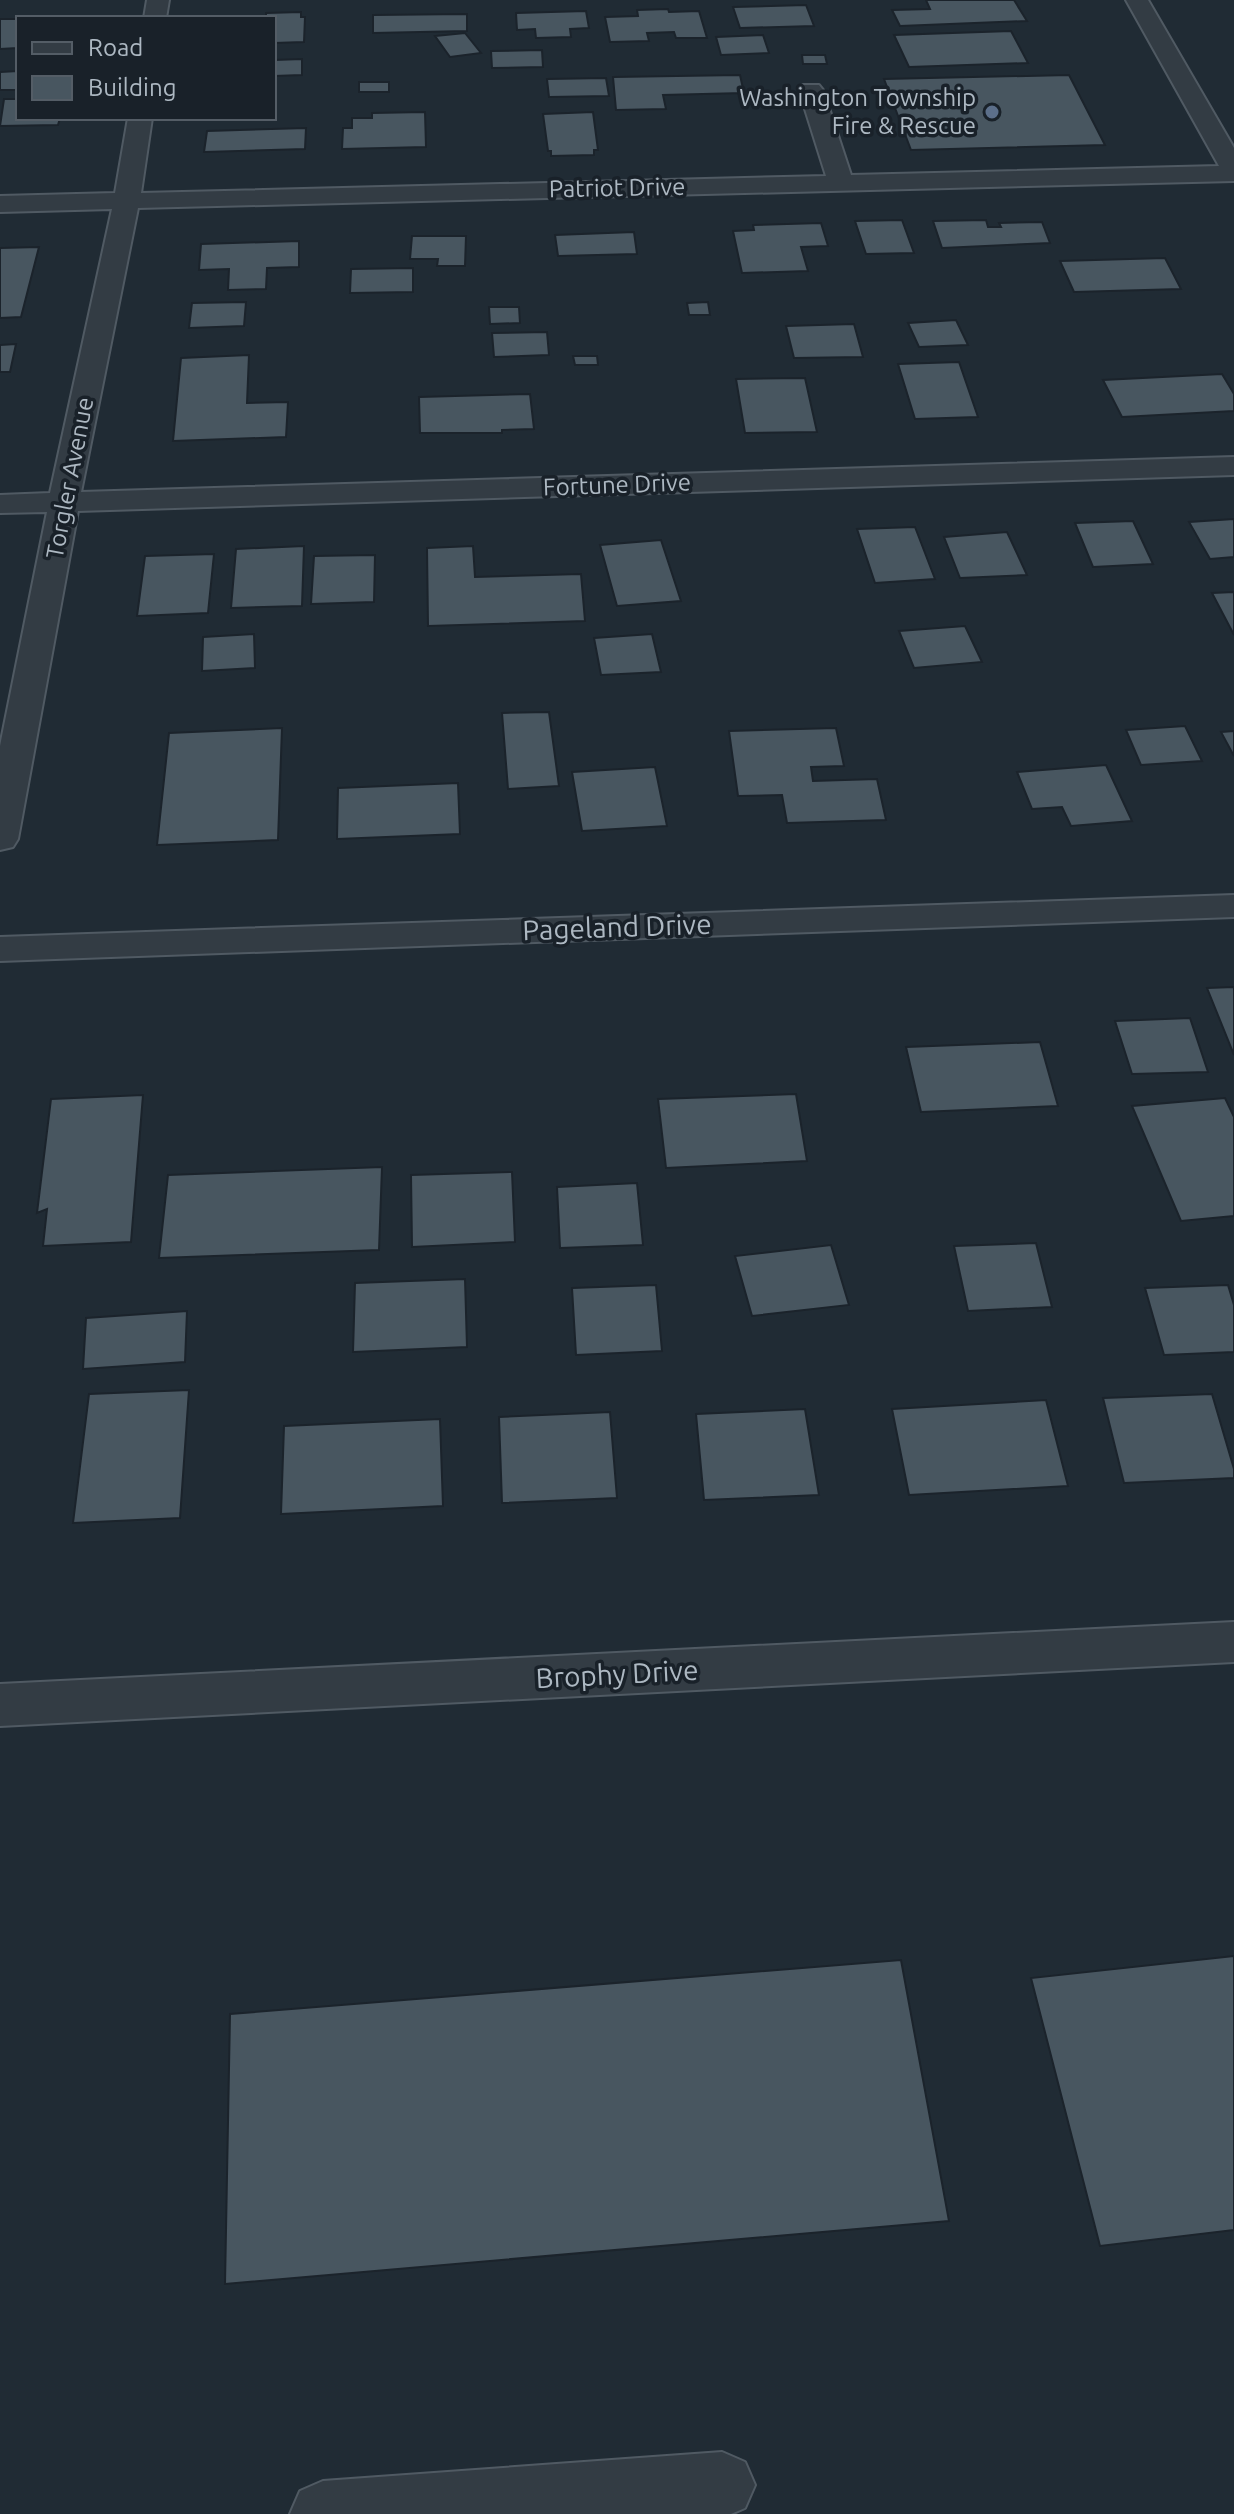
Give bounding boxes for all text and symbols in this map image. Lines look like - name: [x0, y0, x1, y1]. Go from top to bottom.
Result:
- legend: [16, 16, 276, 120]
- text: Road: [88, 34, 143, 61]
- text: Building: [88, 74, 176, 101]
- place label: Washington Township Fire & Rescue: [739, 84, 976, 139]
- marker: Washington Township Fire & Rescue: [983, 103, 1001, 121]
- street label: Patriot Drive: [548, 173, 685, 202]
- street label: Torgler Avenue: [41, 395, 98, 561]
- street label: Fortune Drive: [543, 468, 691, 501]
- street label: Pageland Drive: [522, 908, 712, 945]
- street label: Brophy Drive: [535, 1654, 699, 1693]

